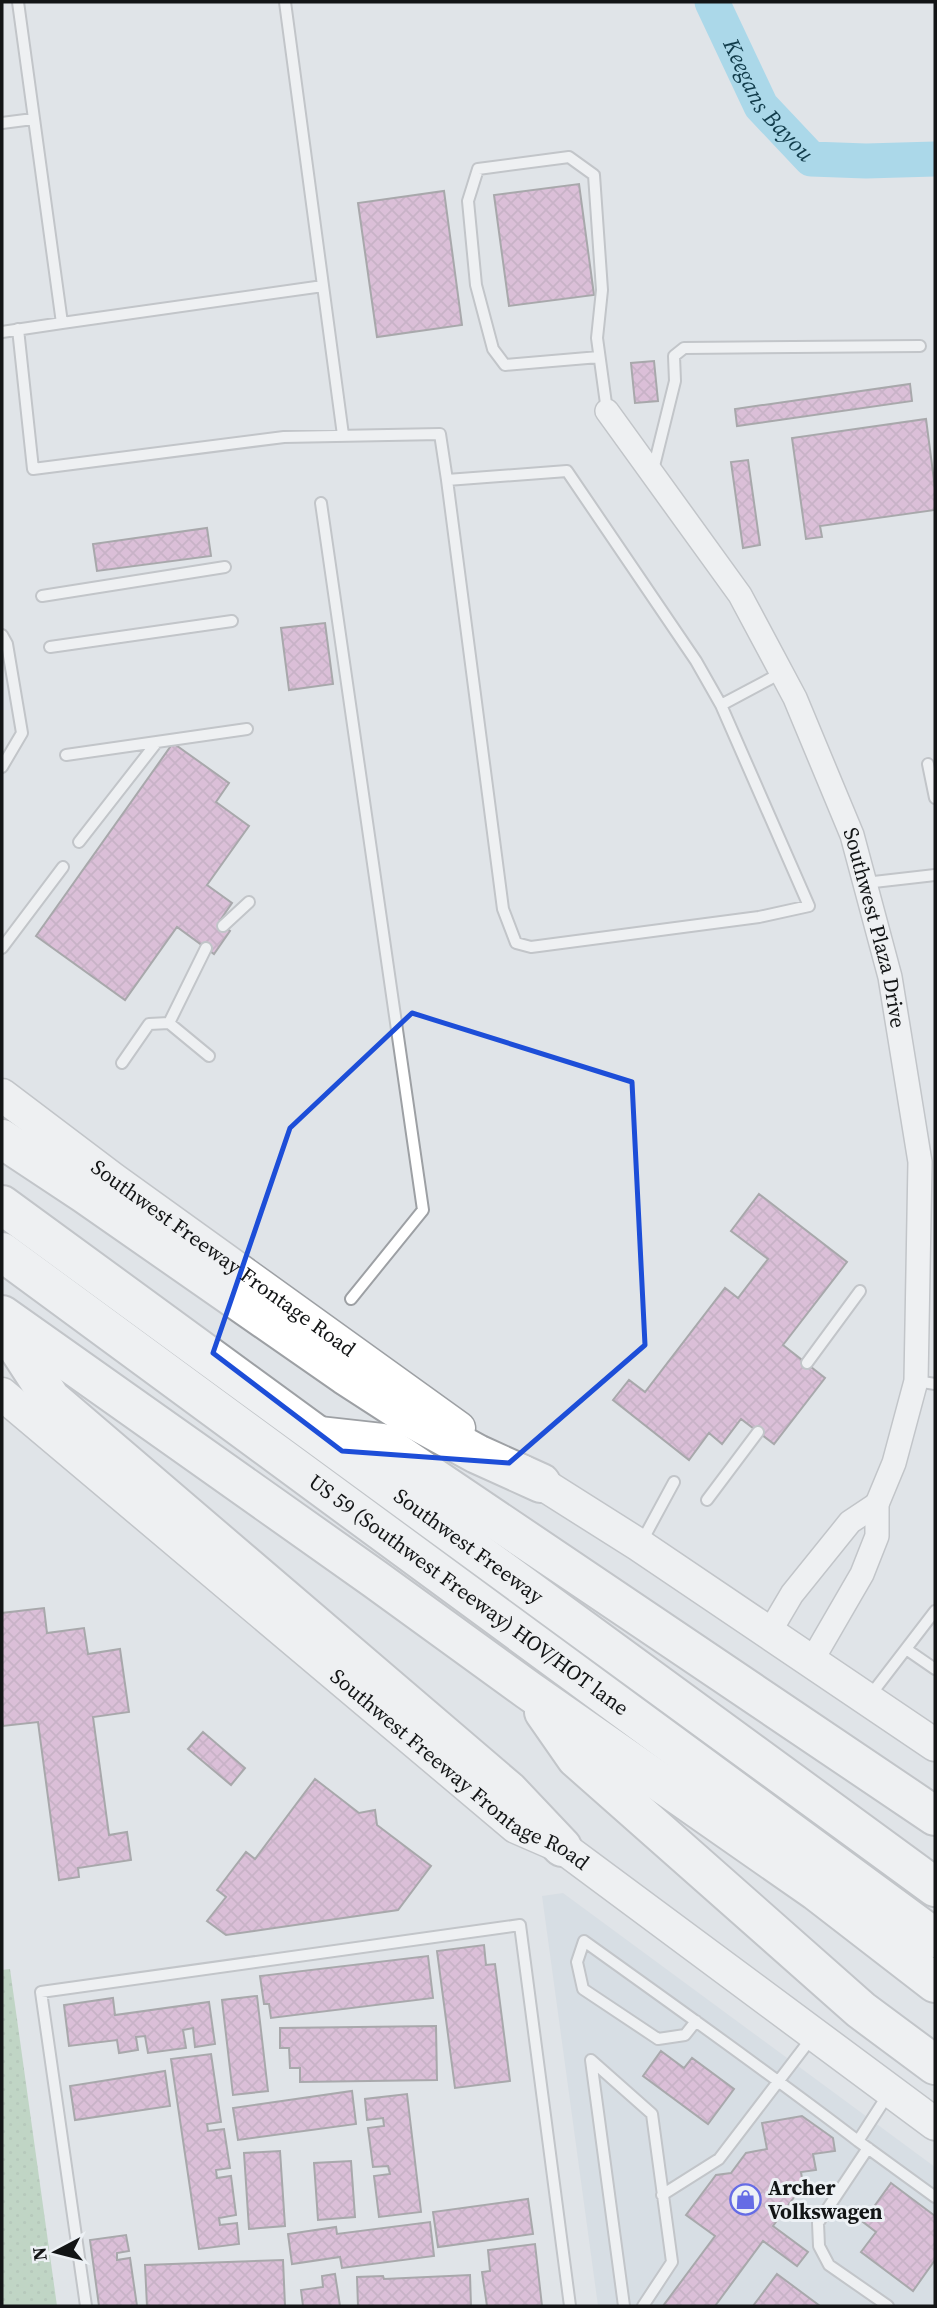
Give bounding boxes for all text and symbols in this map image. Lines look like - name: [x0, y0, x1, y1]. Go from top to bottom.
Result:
- water label: Keegans Bayou: [715, 32, 821, 169]
- street label: Southwest Plaza Drive: [836, 823, 913, 1030]
- street label: Southwest Freeway Frontage Road: [85, 1153, 362, 1363]
- street label: US 59 (Southwest Freeway) HOV/HOT lane: [303, 1467, 635, 1722]
- street label: Southwest Freeway: [388, 1481, 550, 1610]
- street label: Southwest Freeway Frontage Road: [324, 1662, 596, 1877]
- place label: Archer Volkswagen: [768, 2173, 883, 2226]
- shop icon: Archer Volkswagen: [728, 2183, 762, 2217]
- north arrow: [21, 2217, 91, 2287]
- text: N: [25, 2245, 53, 2263]

